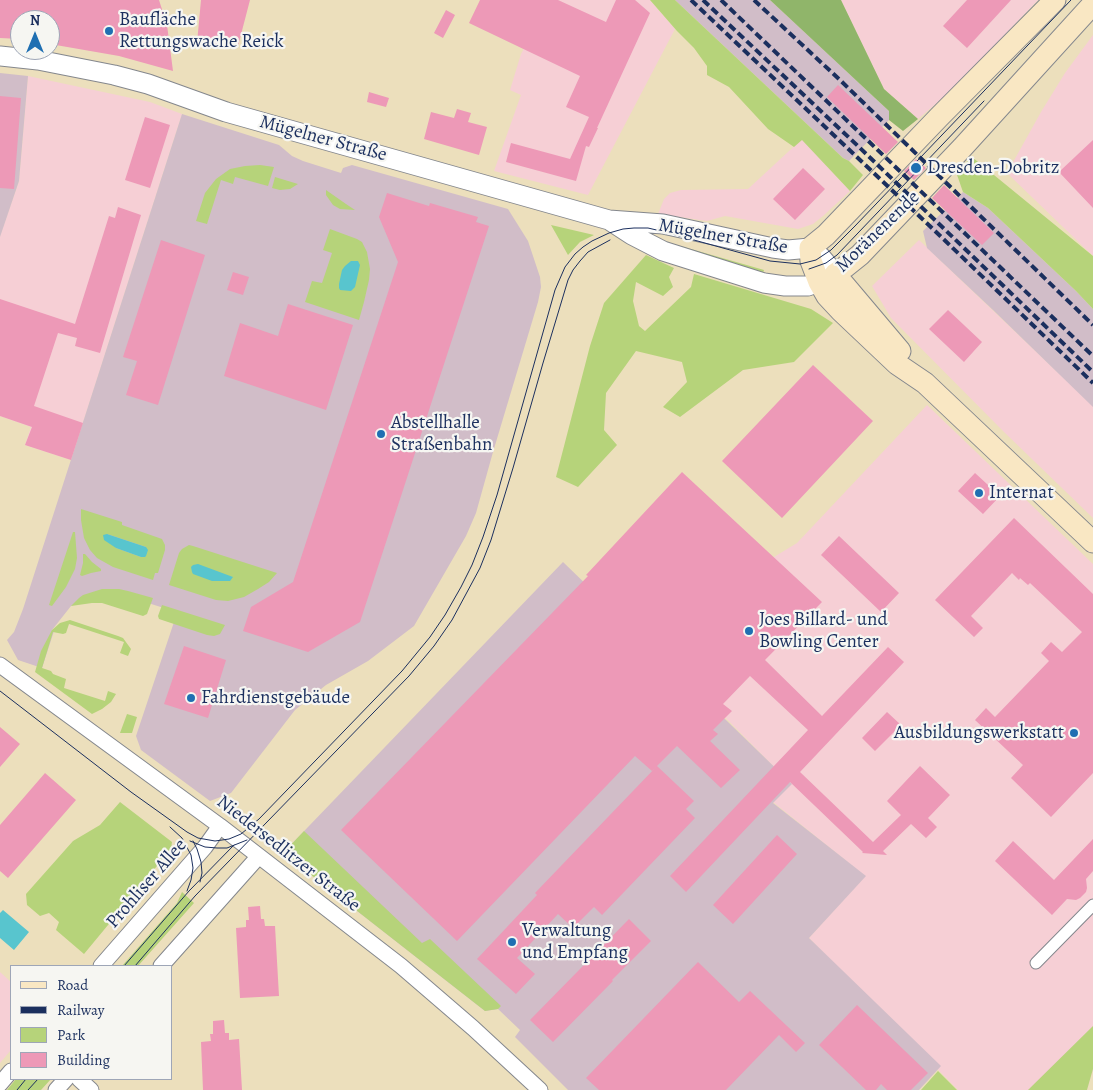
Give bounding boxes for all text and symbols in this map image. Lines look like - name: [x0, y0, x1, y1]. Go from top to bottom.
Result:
- place label: Baufläche Rettungswache Reick: [119, 9, 284, 53]
- north arrow: [10, 10, 60, 60]
- text: N: [30, 11, 40, 30]
- marker: Baufläche Rettungswache Reick: [103, 25, 115, 37]
- street label: Mügelner Straße: [257, 111, 389, 167]
- place label: Dresden-Dobritz: [927, 157, 1059, 179]
- marker: Dresden-Dobritz: [909, 161, 923, 175]
- street label: Moränenende: [831, 186, 925, 278]
- street label: Mügelner Straße: [657, 214, 789, 260]
- place label: Abstellhalle Straßenbahn: [391, 412, 492, 456]
- marker: Abstellhalle Straßenbahn: [375, 428, 387, 440]
- place label: Internat: [989, 482, 1054, 504]
- marker: Internat: [973, 487, 985, 499]
- place label: Joes Billard- und Bowling Center: [759, 609, 888, 653]
- marker: Joes Billard- und Bowling Center: [743, 625, 755, 637]
- place label: Fahrdienstgebäude: [201, 687, 350, 709]
- marker: Fahrdienstgebäude: [185, 692, 197, 704]
- place label: Ausbildungswerkstatt: [894, 722, 1064, 744]
- marker: Ausbildungswerkstatt: [1068, 727, 1080, 739]
- street label: Niedersedlitzer Straße: [212, 791, 364, 917]
- street label: Prohliser Allee: [102, 835, 192, 933]
- place label: Verwaltung und Empfang: [522, 920, 628, 964]
- marker: Verwaltung und Empfang: [506, 936, 518, 948]
- legend: [10, 965, 172, 1080]
- text: Road: [57, 975, 88, 995]
- text: Railway: [57, 1000, 104, 1020]
- text: Park: [57, 1025, 85, 1045]
- text: Building: [57, 1050, 110, 1070]

